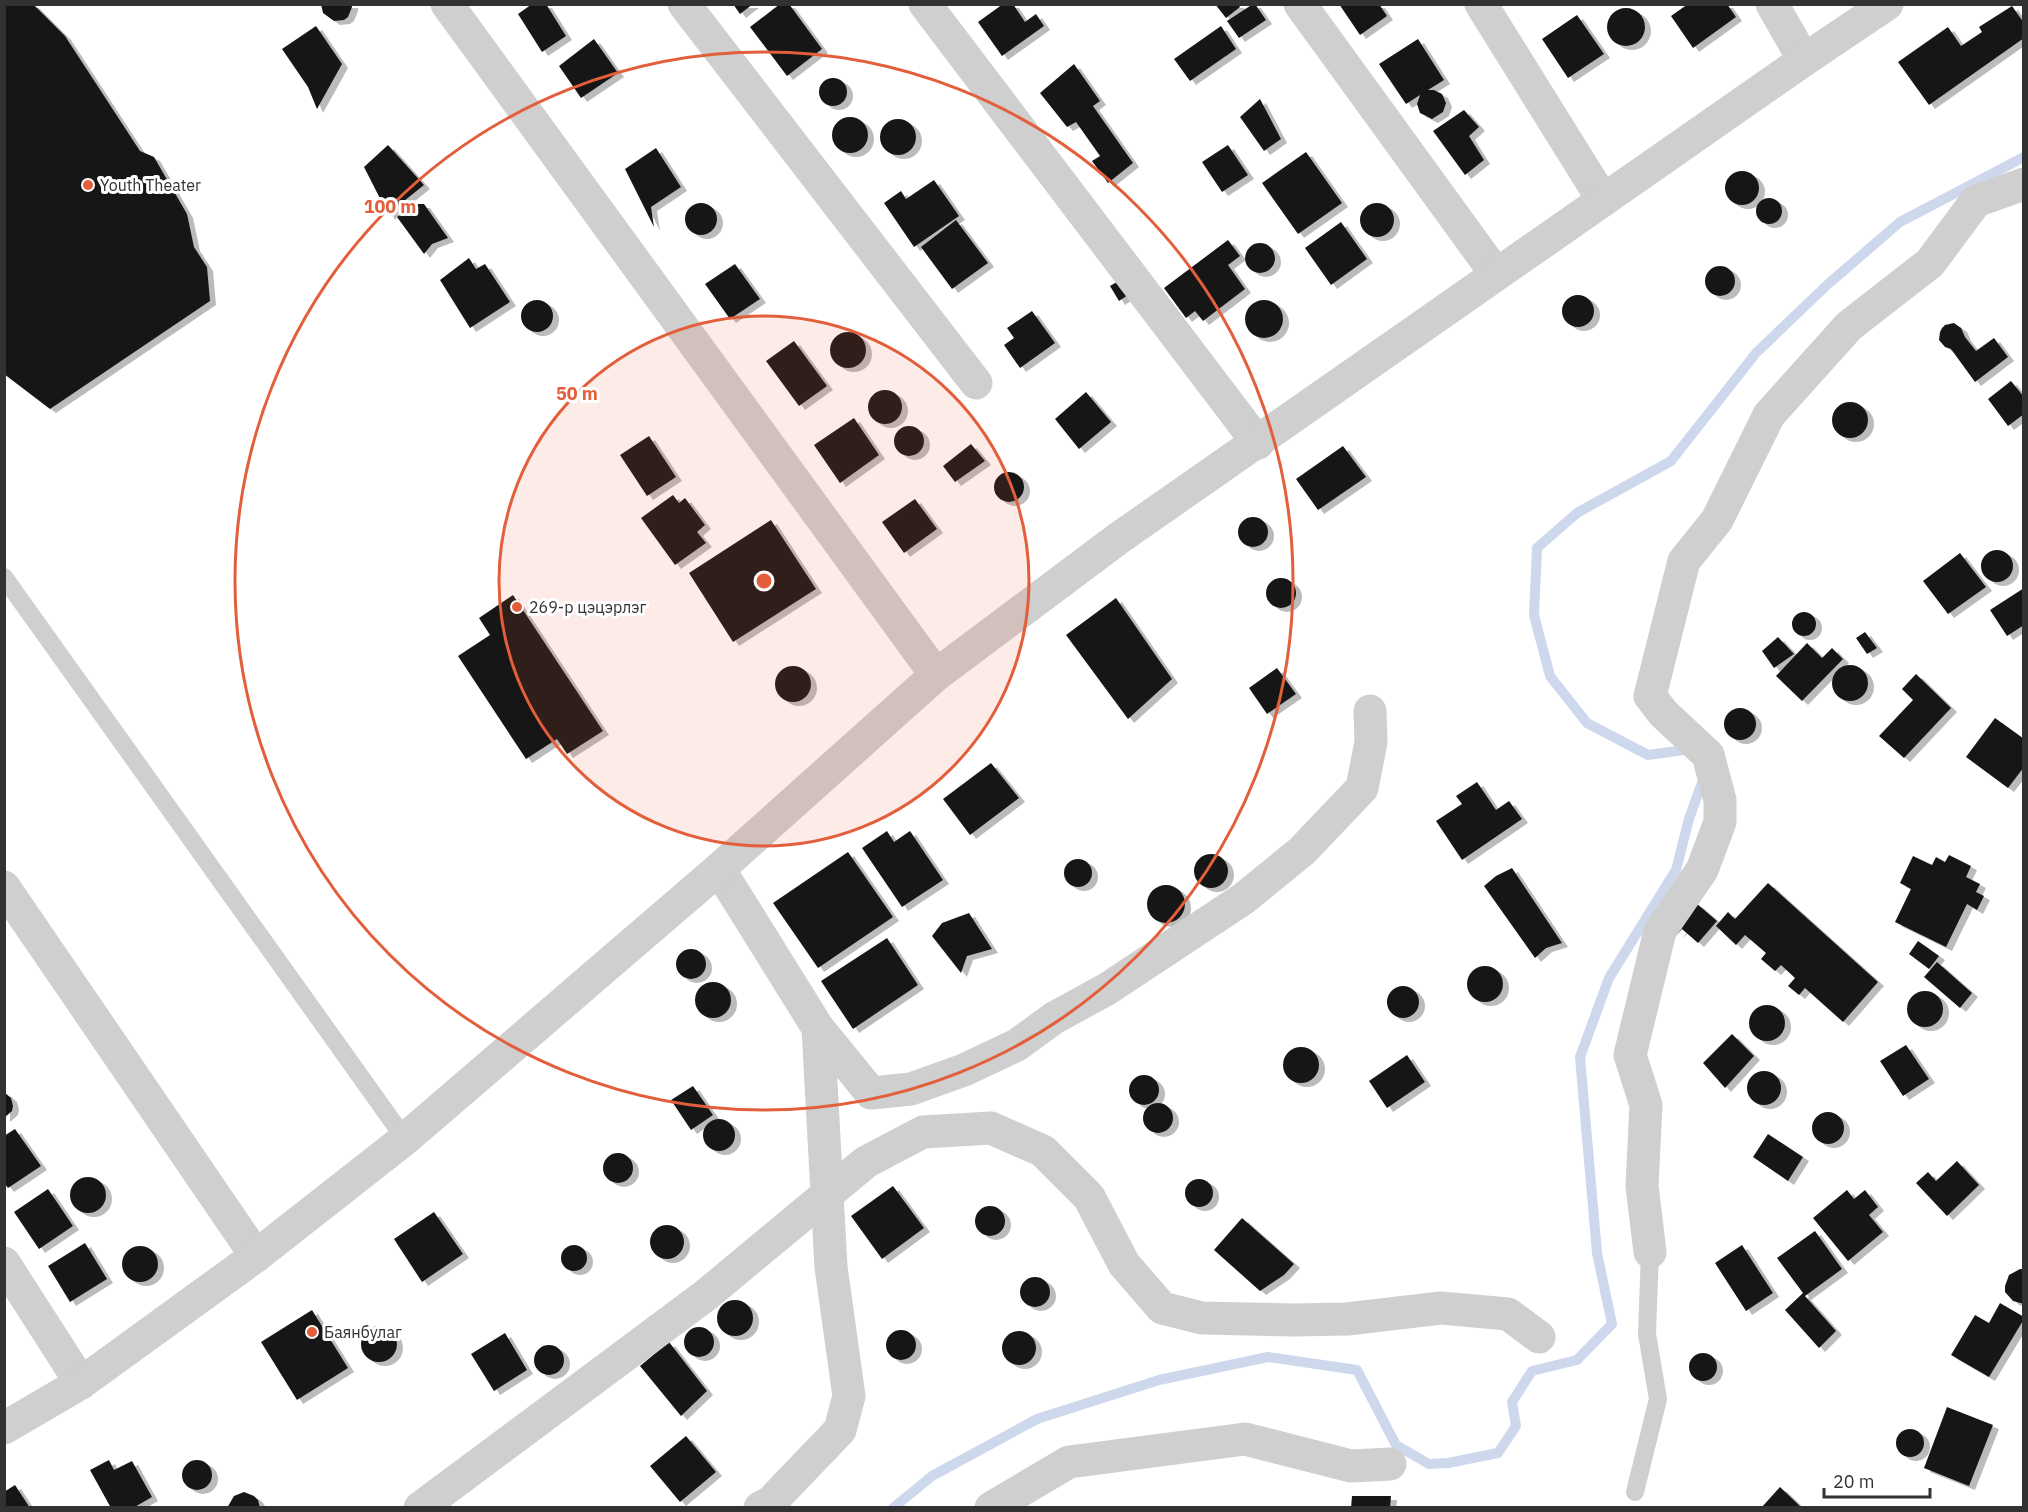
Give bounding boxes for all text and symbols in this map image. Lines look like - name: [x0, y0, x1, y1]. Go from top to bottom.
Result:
- place label: Youth Theater: [100, 175, 201, 195]
- marker: Youth Theater: [81, 178, 95, 192]
- text: 100 m: [364, 195, 416, 218]
- text: 50 m: [556, 382, 598, 405]
- centre of rings: [754, 571, 774, 591]
- place label: 269-р цэцэрлэг: [529, 597, 646, 617]
- marker: 269-р цэцэрлэг: [510, 600, 524, 614]
- place label: Баянбулаг: [324, 1322, 402, 1342]
- marker: Баянбулаг: [305, 1325, 319, 1339]
- scale bar: [1824, 1461, 1930, 1499]
- text: 20 m: [1833, 1470, 1875, 1493]

